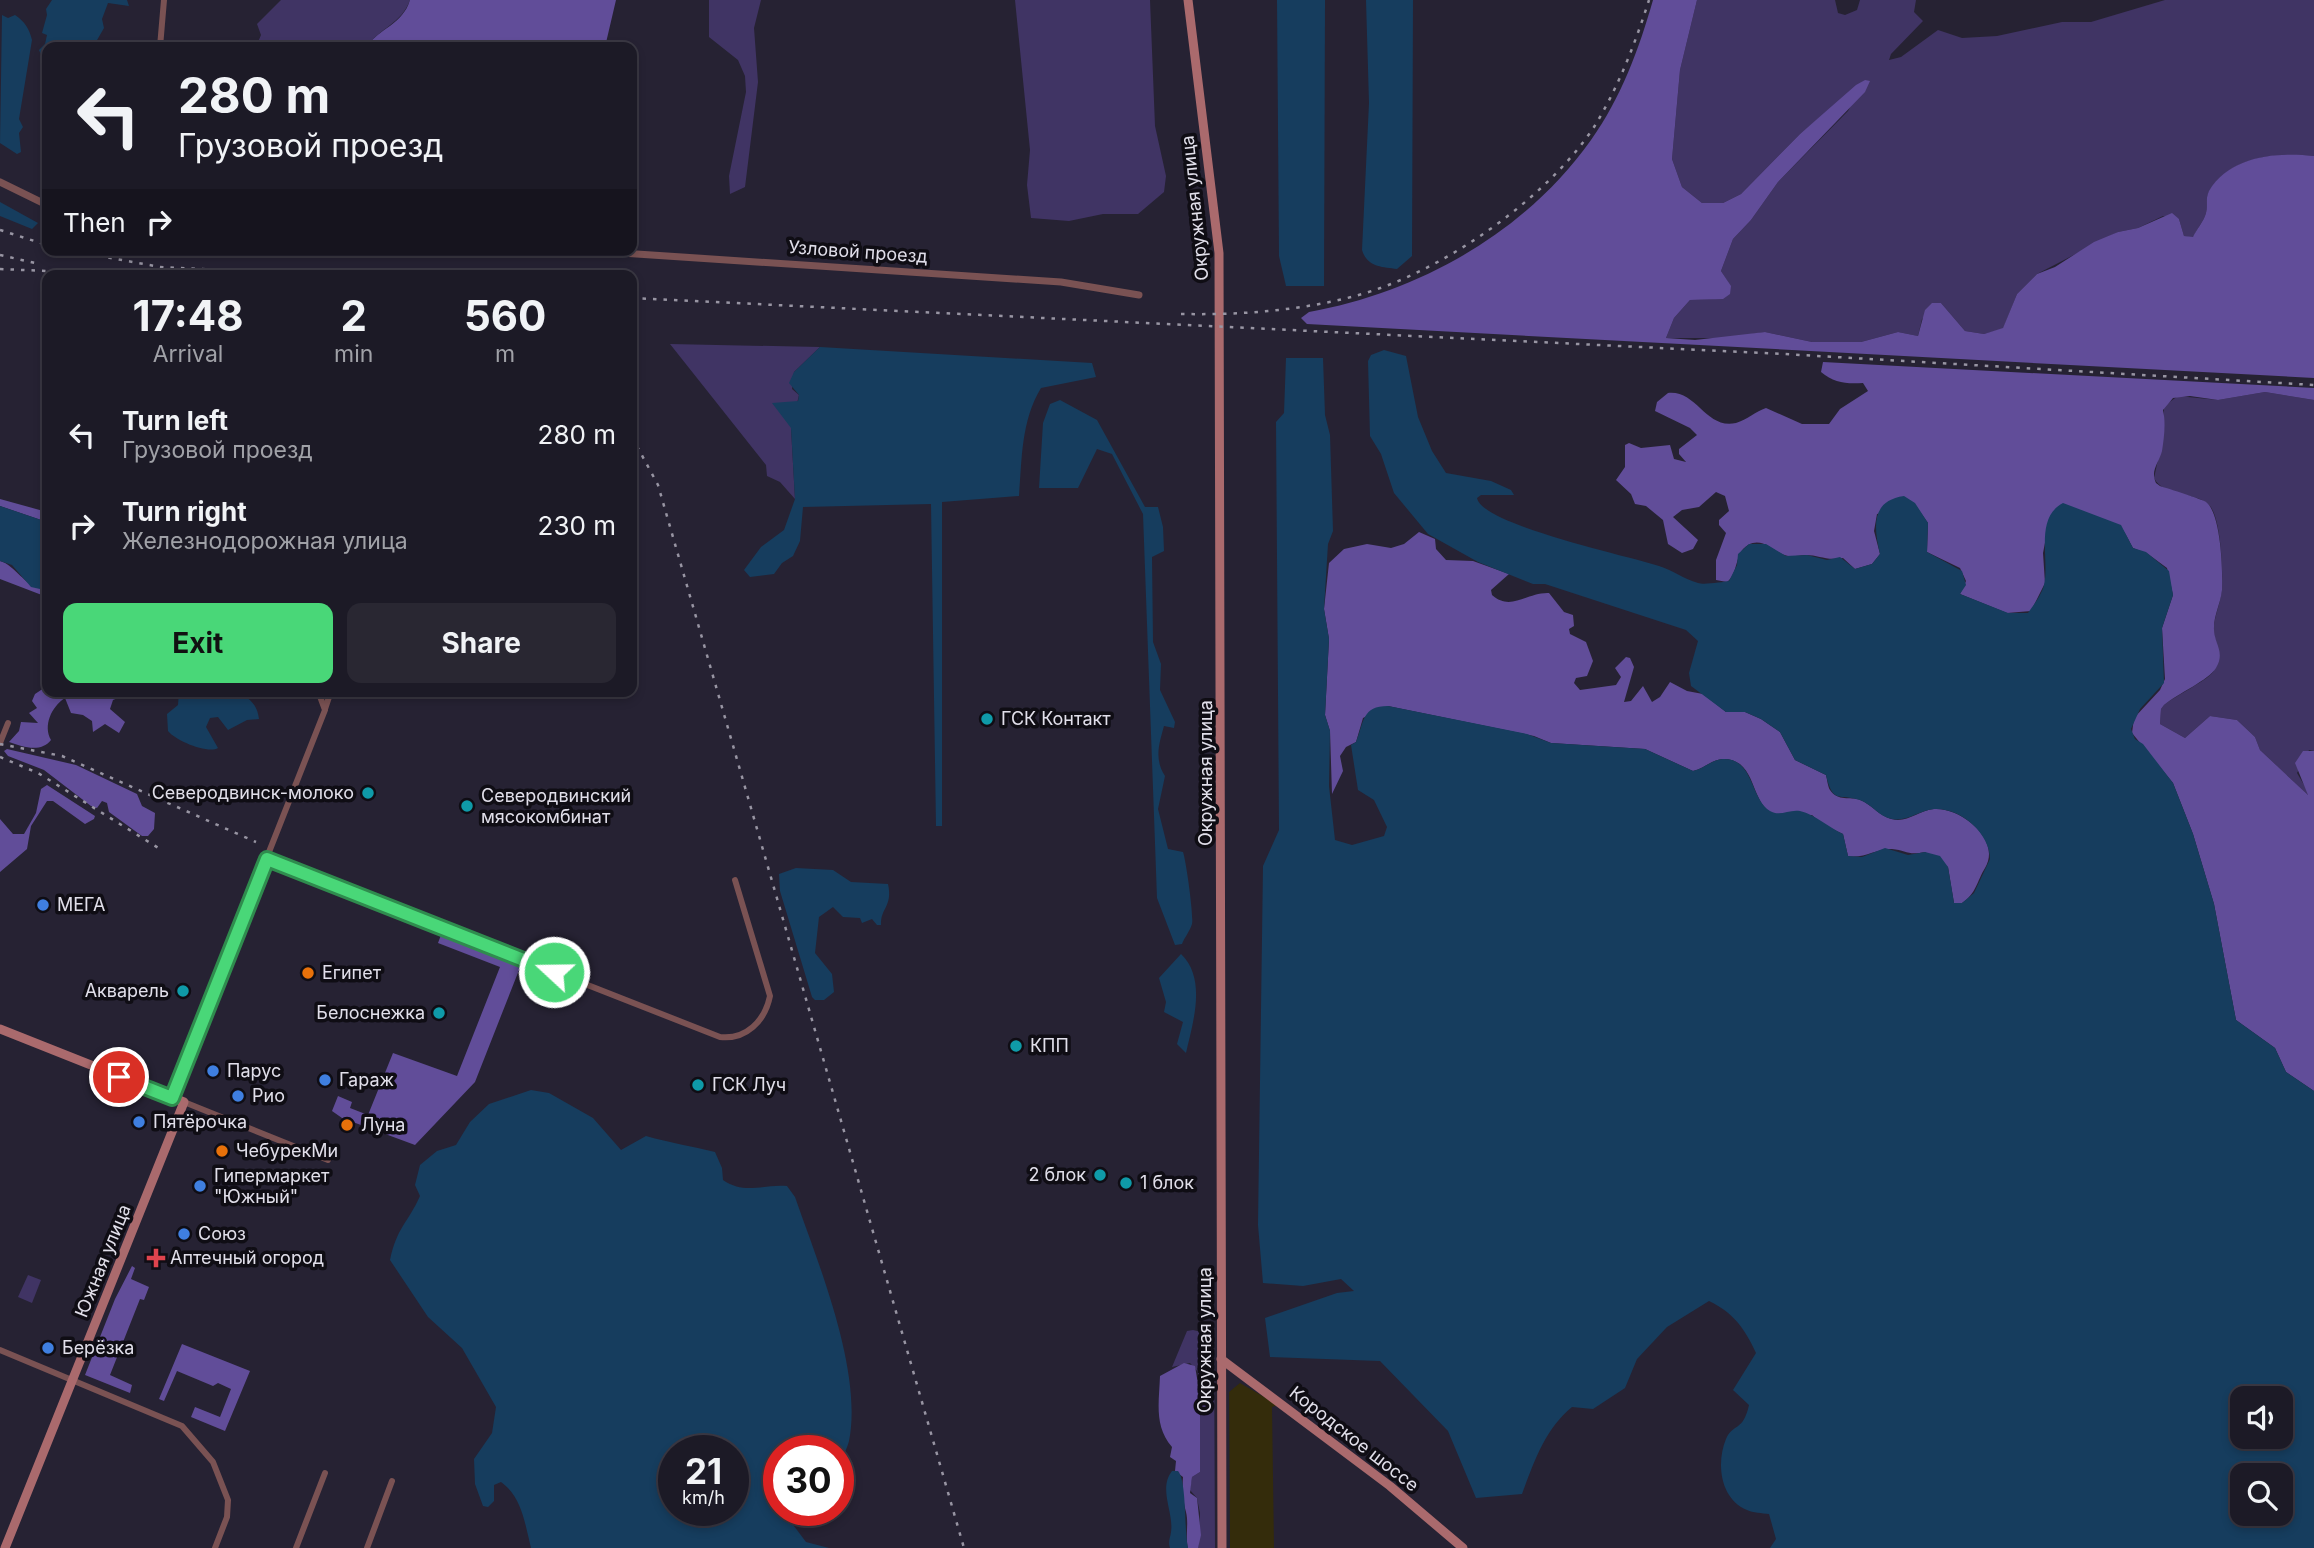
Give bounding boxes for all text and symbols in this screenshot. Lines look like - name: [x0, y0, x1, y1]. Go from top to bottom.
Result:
- text: 280 m: [178, 66, 330, 125]
- icon: left: [63, 70, 154, 161]
- text: Грузовой проезд: [178, 126, 443, 165]
- street label: Окружная улица: [1176, 134, 1213, 282]
- icon: right: [140, 203, 178, 241]
- text: Then: [63, 207, 126, 238]
- street label: Узловой проезд: [788, 236, 928, 267]
- text: 17:48: [133, 290, 243, 341]
- text: 2: [340, 290, 367, 341]
- text: 560: [464, 290, 546, 341]
- text: Arrival: [153, 340, 223, 368]
- text: min: [334, 340, 373, 368]
- text: m: [495, 340, 515, 368]
- text: Turn left: [122, 405, 228, 436]
- icon: left: [63, 416, 101, 454]
- text: 280 m: [538, 419, 616, 450]
- text: Грузовой проезд: [122, 436, 313, 464]
- text: Turn right: [122, 496, 247, 527]
- icon: right: [63, 507, 101, 545]
- text: 230 m: [538, 510, 616, 541]
- text: Железнодорожная улица: [122, 527, 408, 555]
- button: Exit: [63, 603, 333, 683]
- button: Share: [347, 603, 616, 683]
- street label: Окружная улица: [1195, 700, 1216, 846]
- place label: ГСК Контакт: [1001, 708, 1111, 729]
- marker: ГСК Контакт: [979, 711, 995, 727]
- place label: Северодвинск-молоко: [152, 782, 354, 803]
- marker: Северодвинск-молоко: [360, 785, 376, 801]
- place label: Северодвинский мясокомбинат: [481, 785, 631, 827]
- marker: Северодвинский мясокомбинат: [459, 798, 475, 814]
- place label: МЕГА: [57, 894, 105, 915]
- marker: МЕГА: [35, 897, 51, 913]
- position arrow: [517, 935, 591, 1009]
- place label: Египет: [322, 962, 382, 983]
- marker: Египет: [300, 965, 316, 981]
- place label: Акварель: [85, 980, 169, 1001]
- marker: Акварель: [175, 983, 191, 999]
- place label: Белоснежка: [316, 1002, 425, 1023]
- marker: Белоснежка: [431, 1005, 447, 1021]
- place label: КПП: [1030, 1035, 1069, 1056]
- marker: КПП: [1008, 1038, 1024, 1054]
- pin: [89, 1047, 149, 1107]
- icon: arrive: [100, 1058, 138, 1096]
- place label: Парус: [227, 1060, 281, 1081]
- marker: Парус: [205, 1063, 221, 1079]
- place label: Гараж: [339, 1069, 394, 1090]
- marker: Гараж: [317, 1072, 333, 1088]
- place label: ГСК Луч: [712, 1074, 786, 1095]
- marker: ГСК Луч: [690, 1077, 706, 1093]
- place label: Рио: [252, 1085, 285, 1106]
- marker: Рио: [230, 1088, 246, 1104]
- place label: Пятёрочка: [153, 1111, 247, 1132]
- marker: Пятёрочка: [131, 1114, 147, 1130]
- place label: Луна: [361, 1114, 405, 1135]
- marker: Луна: [339, 1117, 355, 1133]
- place label: ЧебурекМи: [236, 1140, 338, 1161]
- marker: ЧебурекМи: [214, 1143, 230, 1159]
- place label: 2 блок: [1028, 1164, 1086, 1185]
- place label: Гипермаркет "Южный": [214, 1165, 330, 1207]
- marker: 2 блок: [1092, 1167, 1108, 1183]
- place label: 1 блок: [1140, 1172, 1194, 1193]
- marker: 1 блок: [1118, 1175, 1134, 1191]
- marker: Гипермаркет "Южный": [192, 1178, 208, 1194]
- street label: Южная улица: [70, 1201, 135, 1320]
- place label: Союз: [198, 1223, 246, 1244]
- marker: Союз: [176, 1226, 192, 1242]
- place label: Аптечный огород: [170, 1247, 324, 1268]
- marker: Аптечный огород: [148, 1250, 164, 1266]
- street label: Окружная улица: [1194, 1267, 1215, 1413]
- place label: Берёзка: [62, 1337, 134, 1358]
- marker: Берёзка: [40, 1340, 56, 1356]
- street label: Кородское шоссе: [1286, 1382, 1423, 1495]
- map controls: [2230, 1386, 2293, 1526]
- button: sound: [2230, 1386, 2293, 1449]
- speed limit sign: 30: [763, 1435, 854, 1526]
- text: 21: [685, 1450, 722, 1492]
- button: search: [2230, 1463, 2293, 1526]
- text: km/h: [682, 1487, 725, 1508]

